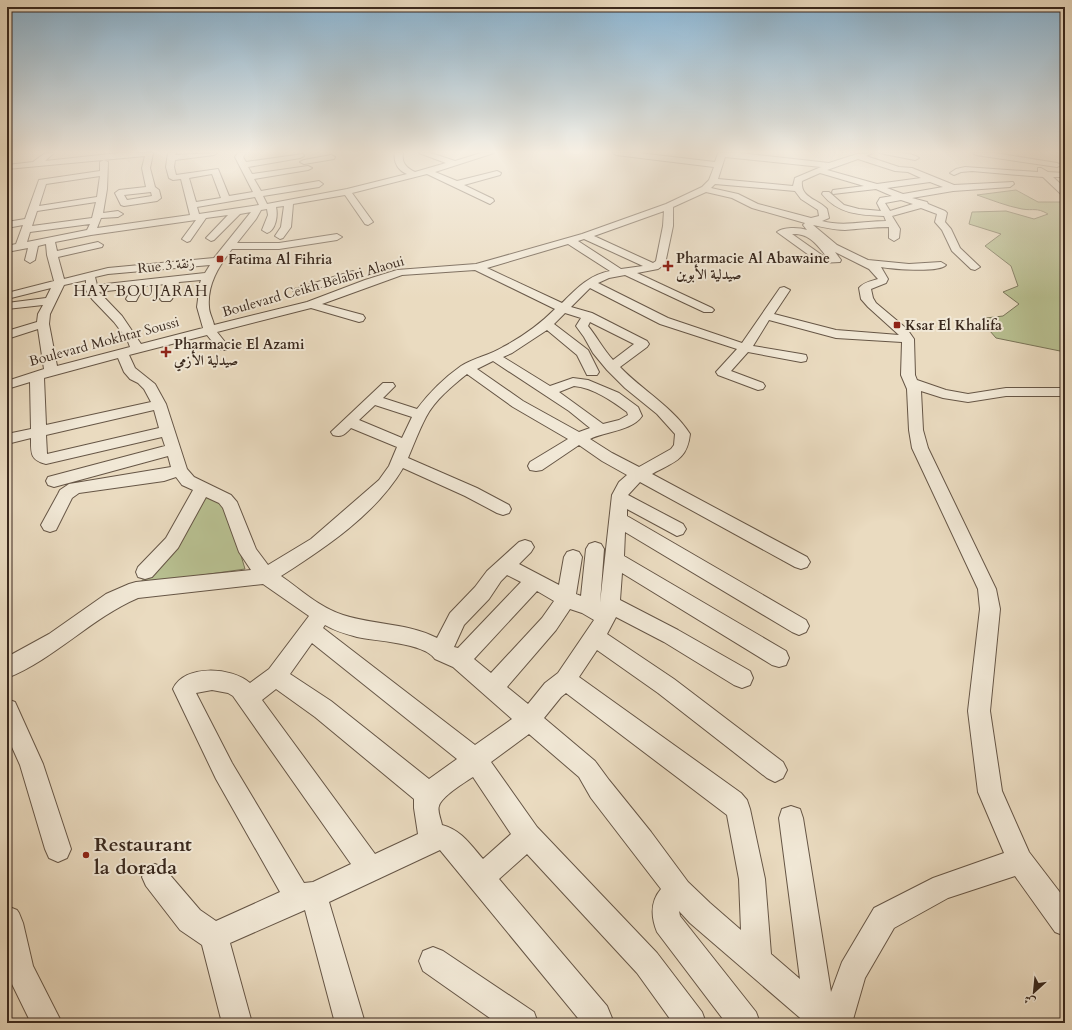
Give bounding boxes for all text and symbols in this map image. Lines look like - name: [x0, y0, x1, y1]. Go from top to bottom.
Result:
- place label: Pharmacie Al Abawaine صيدلية الأبوين: [676, 249, 830, 284]
- place label: Fatima Al Fihria: [228, 250, 332, 269]
- street label: Boulevard Ceikh Belabri Alaoui: [220, 251, 406, 322]
- street label: Rue 3 زنقة: [137, 253, 196, 278]
- marker: Fatima Al Fihria: [215, 254, 225, 264]
- marker: Pharmacie Al Abawaine صيدلية الأبوين: [663, 261, 673, 271]
- district label: HAY BOUJARAH: [73, 281, 209, 301]
- street label: Boulevard Mokhtar Soussi: [27, 312, 181, 371]
- place label: Ksar El Khalifa: [905, 316, 1002, 335]
- marker: Ksar El Khalifa: [892, 320, 902, 330]
- place label: Pharmacie El Azami صيدلية الأزمي: [173, 335, 305, 372]
- marker: Pharmacie El Azami صيدلية الأزمي: [161, 347, 171, 357]
- place label: Restaurant la dorada: [94, 831, 192, 881]
- marker: Restaurant la dorada: [81, 850, 91, 860]
- north arrow: [1014, 972, 1054, 1012]
- text: ش: [1021, 991, 1038, 1010]

